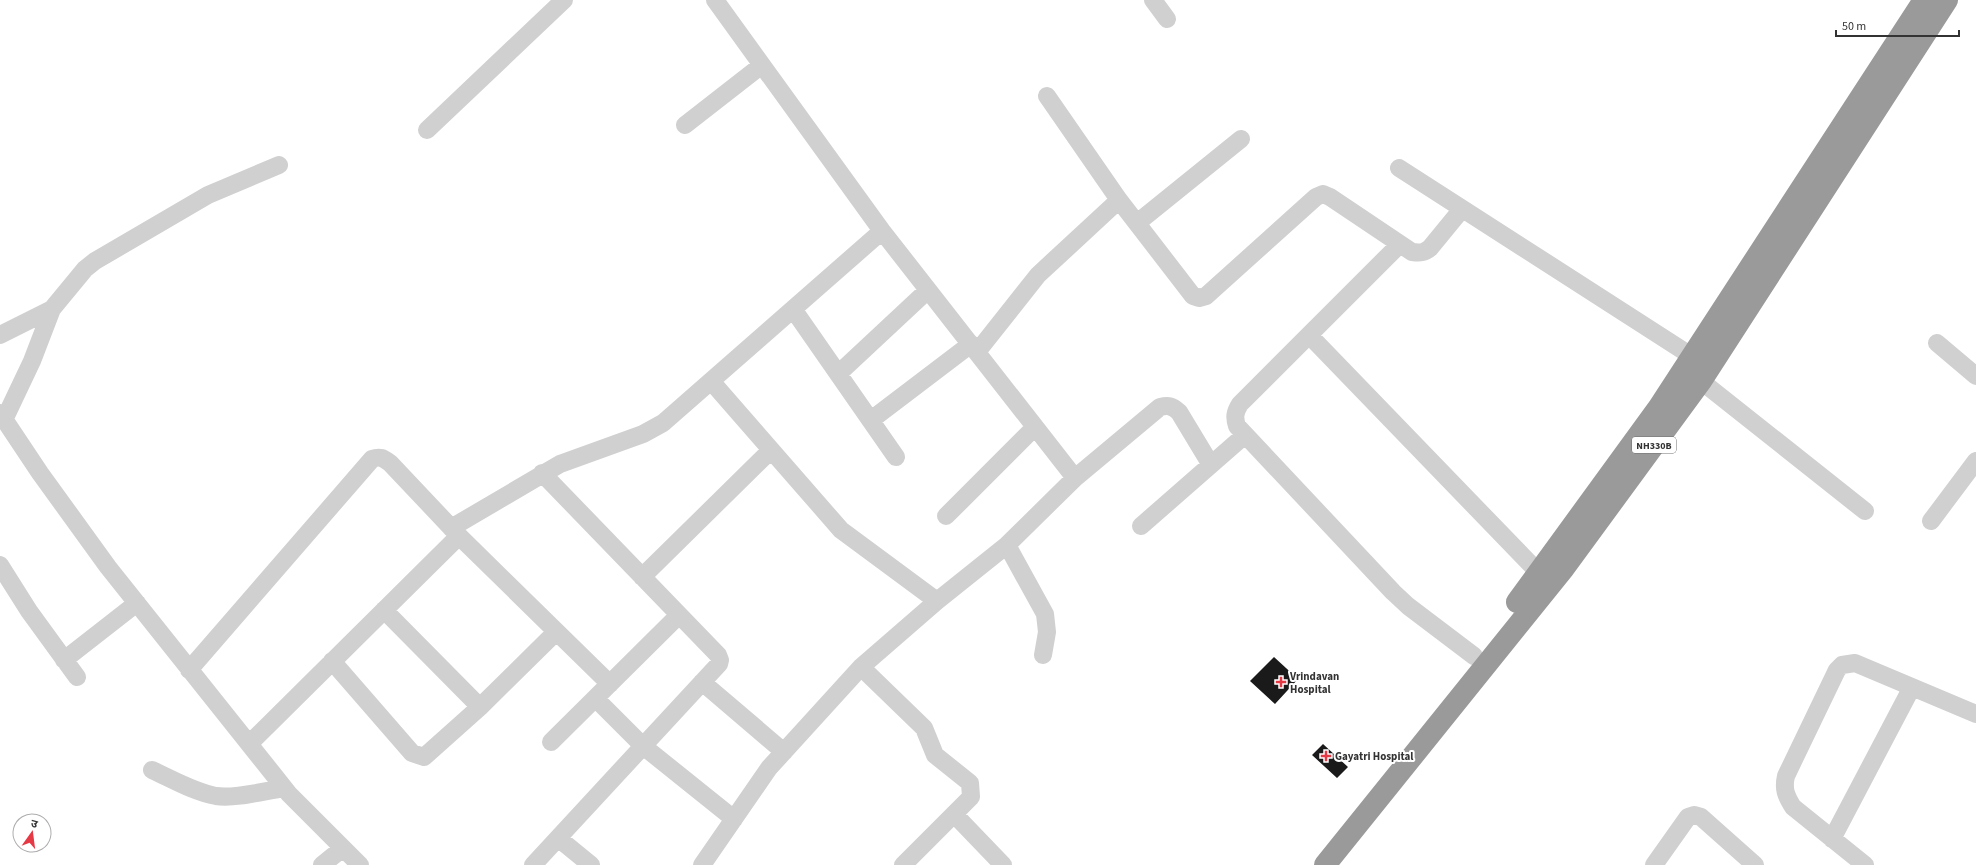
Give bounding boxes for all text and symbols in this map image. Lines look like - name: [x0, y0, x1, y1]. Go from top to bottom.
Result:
- scale bar: [1836, 12, 1959, 38]
- text: 50 m: [1842, 18, 1866, 35]
- road number: NH330B: [1632, 437, 1676, 453]
- place label: Vrindavan Hospital: [1289, 669, 1339, 697]
- marker: Vrindavan Hospital: [1275, 676, 1287, 688]
- place label: Gayatri Hospital: [1335, 749, 1414, 764]
- marker: Gayatri Hospital: [1320, 750, 1332, 762]
- north arrow: [12, 813, 52, 853]
- text: उ: [29, 816, 40, 832]

